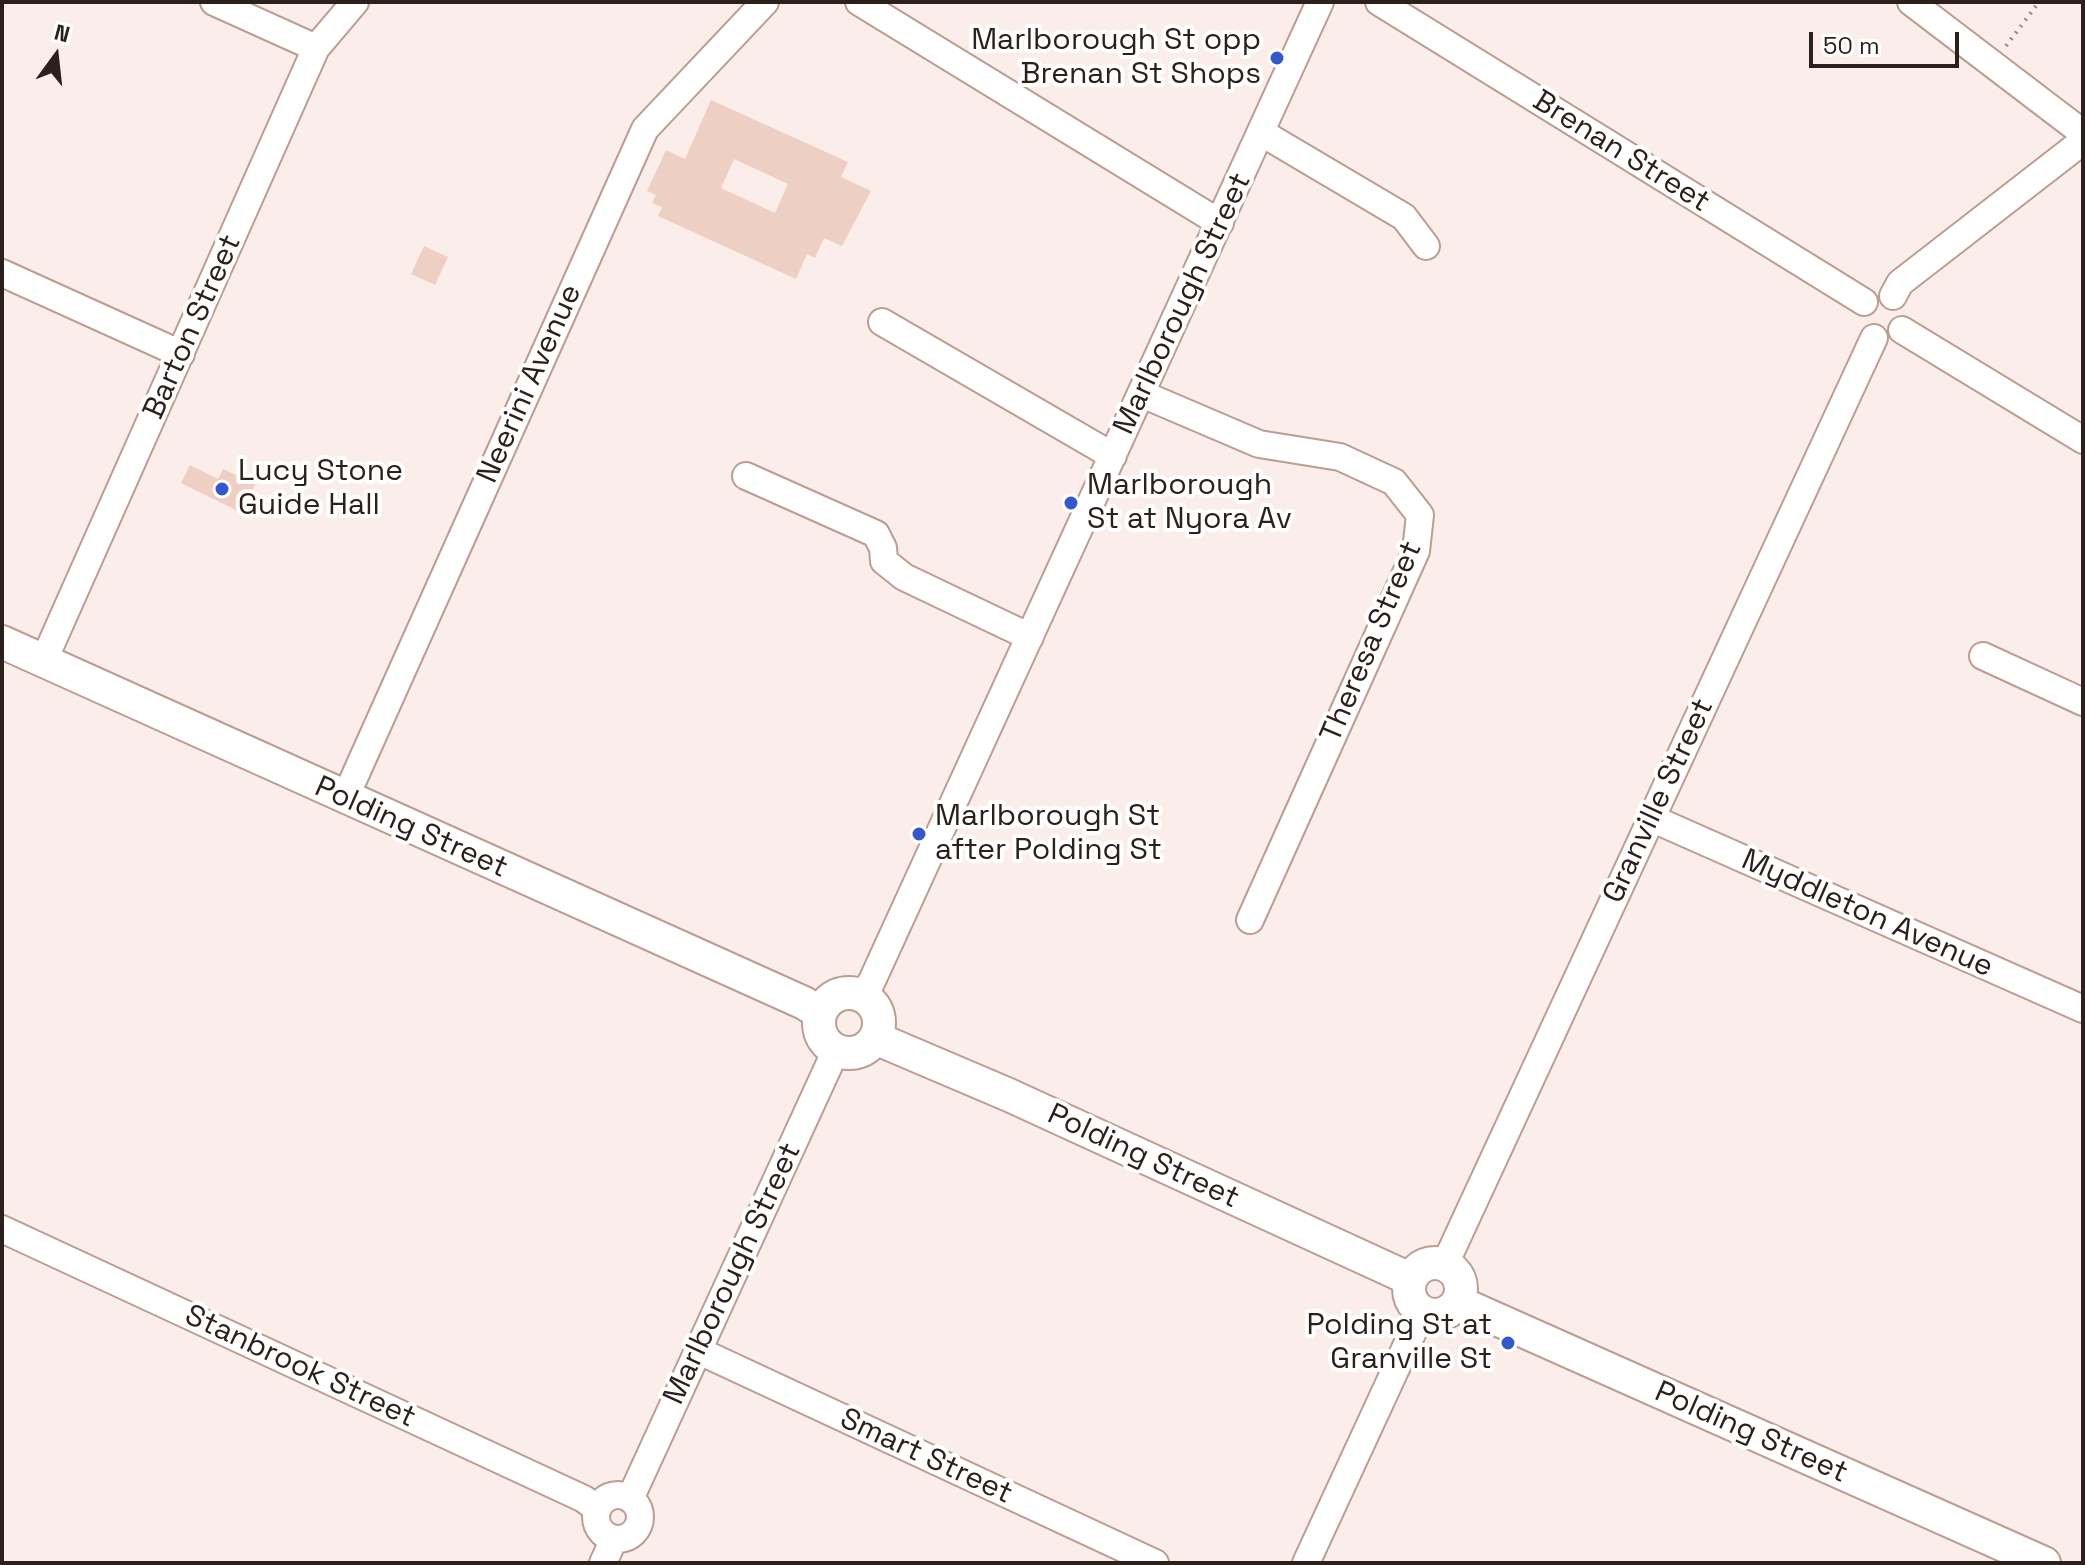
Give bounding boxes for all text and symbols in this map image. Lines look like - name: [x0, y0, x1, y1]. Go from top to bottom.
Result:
- north arrow: [16, 16, 96, 96]
- scale bar: [1813, 16, 1963, 66]
- text: N: [51, 17, 73, 48]
- place label: Marlborough St opp Brenan St Shops: [971, 23, 1261, 94]
- text: 50 m: [1823, 30, 1880, 61]
- marker: Marlborough St opp Brenan St Shops: [1268, 49, 1286, 67]
- street label: Brenan Street: [1526, 83, 1716, 221]
- street label: Marlborough Street: [1107, 167, 1259, 441]
- street label: Barton Street: [136, 229, 250, 425]
- street label: Neerini Avenue: [470, 279, 590, 489]
- place label: Lucy Stone Guide Hall: [238, 454, 403, 524]
- place label: Marlborough St at Nyora Av: [1087, 468, 1292, 538]
- marker: Lucy Stone Guide Hall: [213, 480, 231, 498]
- marker: Marlborough St at Nyora Av: [1062, 494, 1080, 512]
- street label: Theresa Street: [1313, 536, 1431, 748]
- street label: Granville Street: [1596, 693, 1722, 909]
- street label: Polding Street: [309, 769, 513, 887]
- place label: Marlborough St after Polding St: [935, 799, 1162, 870]
- marker: Marlborough St after Polding St: [910, 825, 928, 843]
- street label: Myddleton Avenue: [1736, 842, 1998, 986]
- street label: Polding Street: [1042, 1097, 1244, 1217]
- street label: Marlborough Street: [657, 1137, 809, 1411]
- street label: Stanbrook Street: [179, 1298, 421, 1436]
- place label: Polding St at Granville St: [1307, 1308, 1492, 1378]
- marker: Polding St at Granville St: [1499, 1334, 1517, 1352]
- street label: Polding Street: [1649, 1374, 1853, 1492]
- street label: Smart Street: [834, 1401, 1018, 1513]

